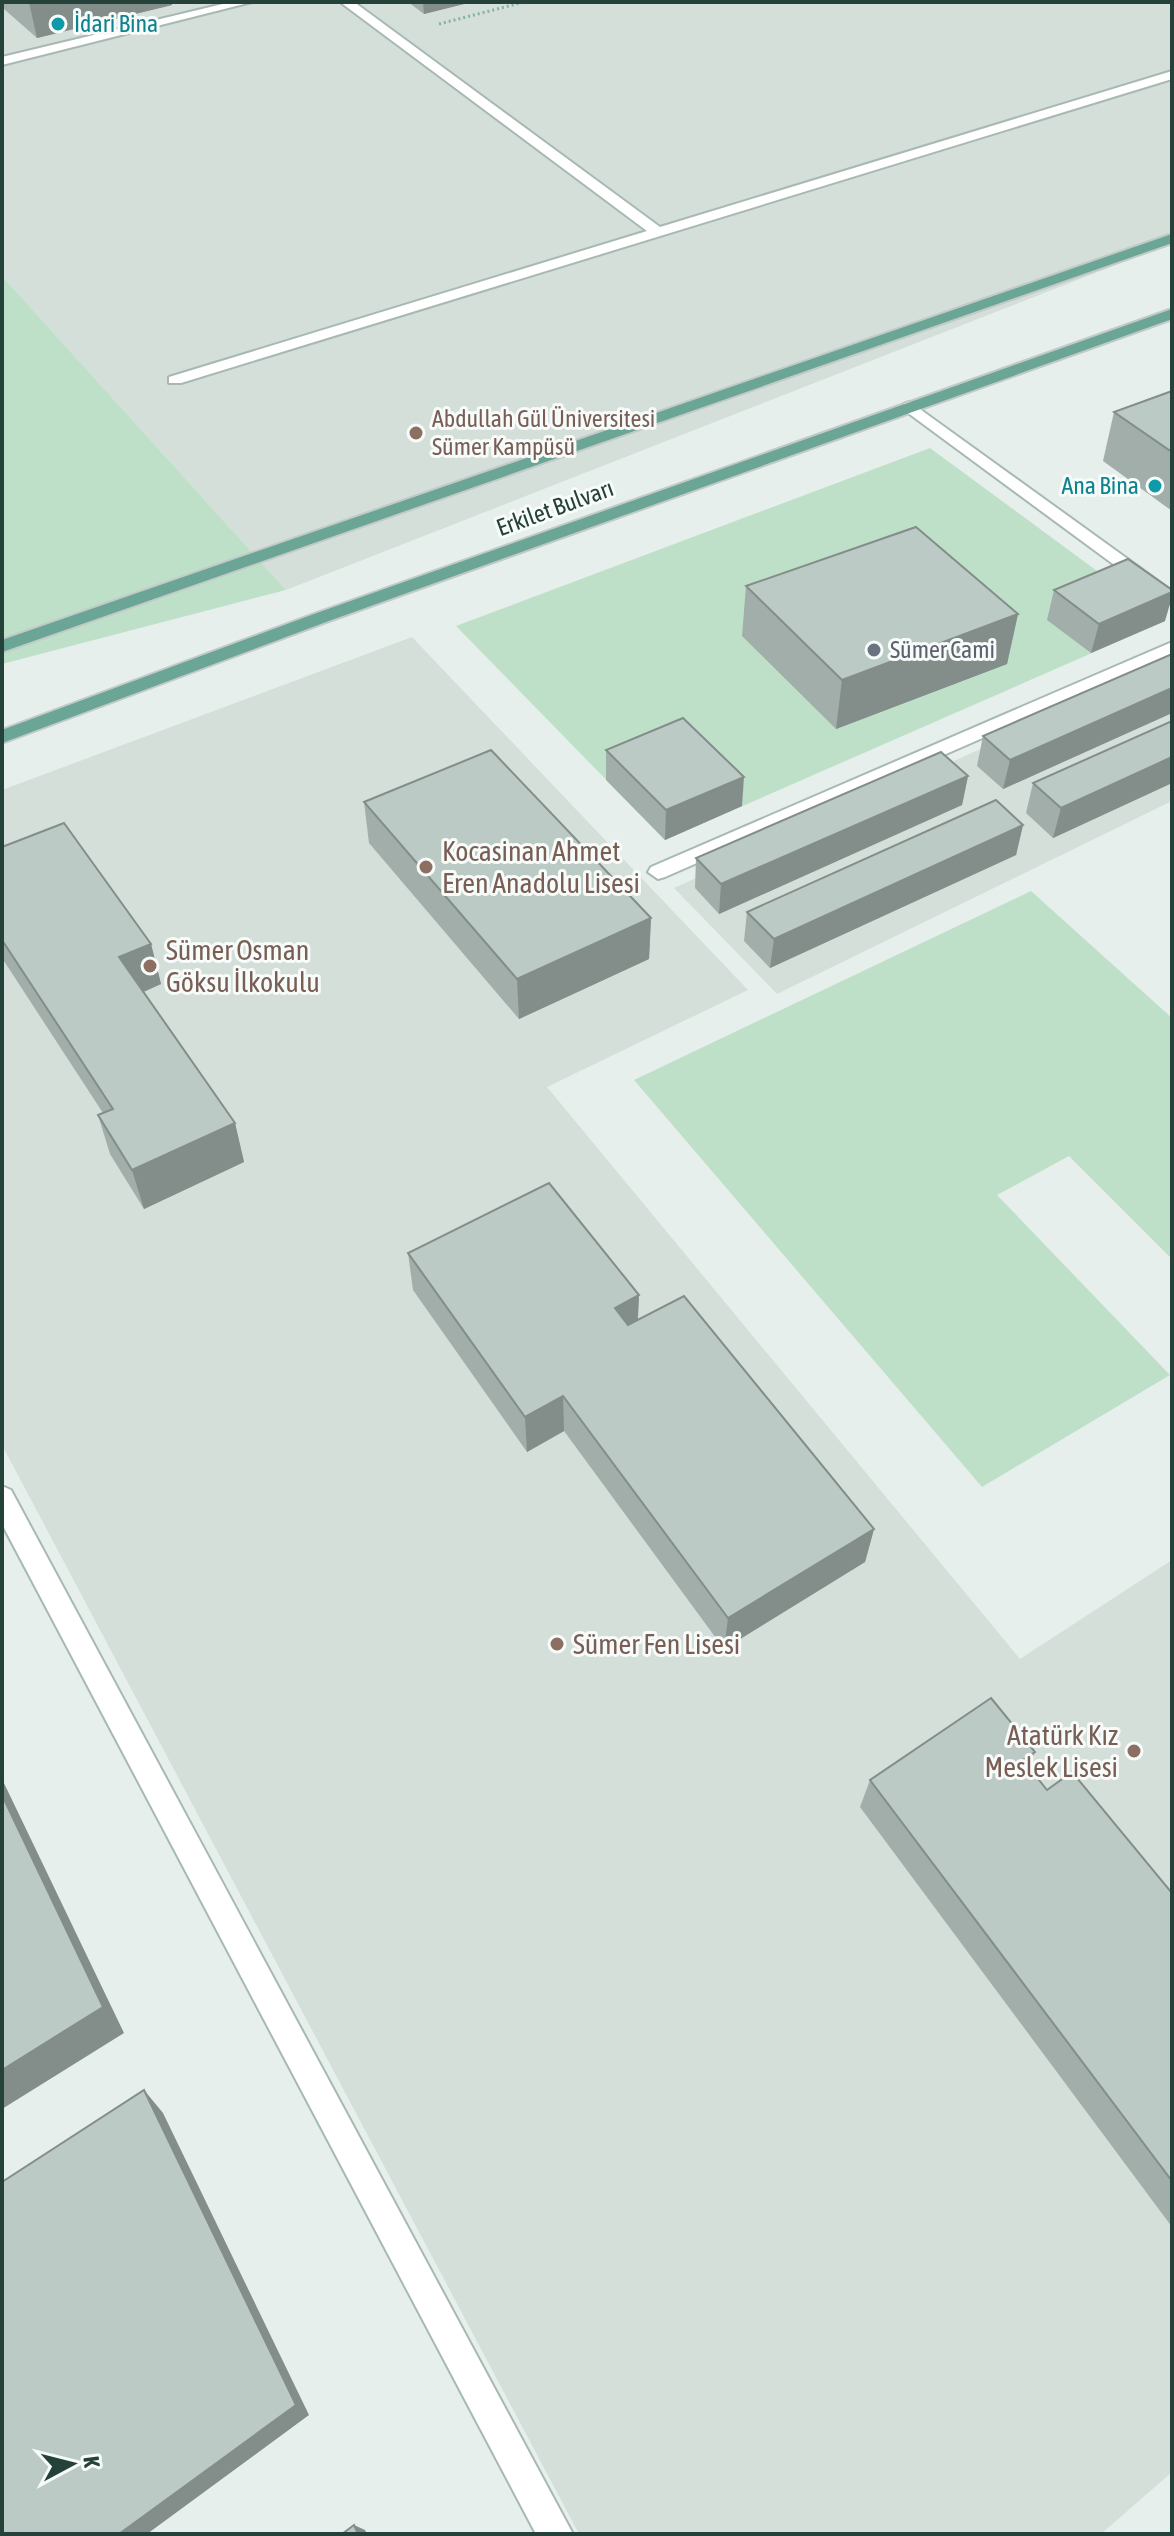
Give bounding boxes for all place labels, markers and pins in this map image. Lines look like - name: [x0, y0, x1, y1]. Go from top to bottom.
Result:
- place label: İdari Bina: [74, 10, 158, 37]
- marker: İdari Bina: [49, 15, 67, 33]
- place label: Abdullah Gül Üniversitesi Sümer Kampüsü: [432, 405, 655, 460]
- marker: Abdullah Gül Üniversitesi Sümer Kampüsü: [407, 424, 425, 442]
- place label: Ana Bina: [1061, 472, 1139, 499]
- marker: Ana Bina: [1146, 477, 1164, 495]
- place label: Sümer Cami: [890, 636, 995, 663]
- marker: Sümer Cami: [865, 641, 883, 659]
- place label: Kocasinan Ahmet Eren Anadolu Lisesi: [442, 835, 640, 899]
- marker: Kocasinan Ahmet Eren Anadolu Lisesi: [417, 858, 435, 876]
- place label: Sümer Osman Göksu İlkokulu: [166, 934, 320, 998]
- marker: Sümer Osman Göksu İlkokulu: [141, 957, 159, 975]
- place label: Sümer Fen Lisesi: [573, 1628, 740, 1660]
- marker: Sümer Fen Lisesi: [548, 1635, 566, 1653]
- place label: Atatürk Kız Meslek Lisesi: [984, 1719, 1118, 1783]
- marker: Atatürk Kız Meslek Lisesi: [1125, 1742, 1143, 1760]

